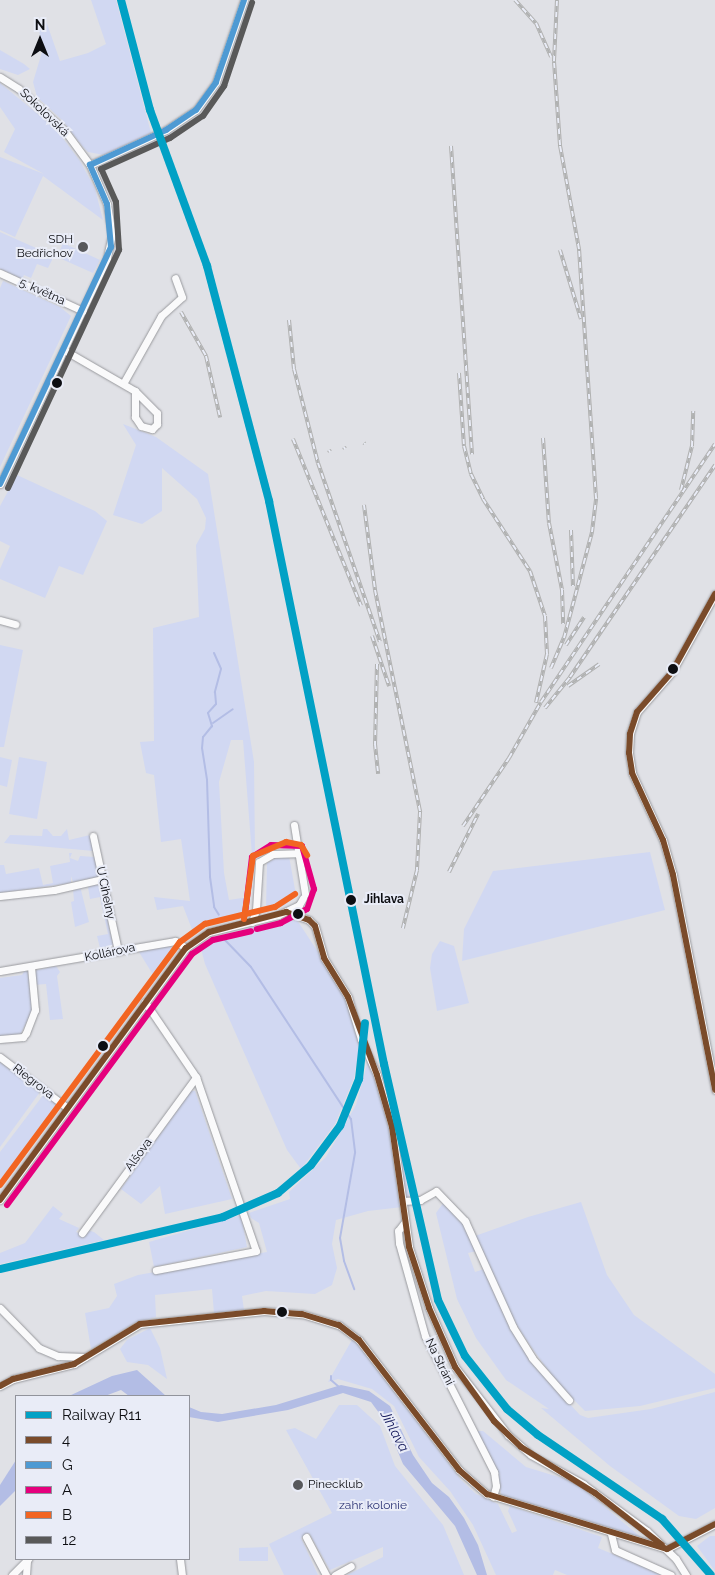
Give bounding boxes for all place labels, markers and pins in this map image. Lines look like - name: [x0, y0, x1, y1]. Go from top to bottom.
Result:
- place label: SDH Bedřichov: [17, 233, 73, 261]
- marker: SDH Bedřichov: [77, 241, 89, 253]
- unlabelled marker: [52, 378, 62, 388]
- unlabelled marker: [668, 664, 678, 674]
- marker: Jihlava: [342, 891, 360, 909]
- place label: Jihlava: [364, 893, 404, 907]
- unlabelled marker: [293, 909, 303, 919]
- unlabelled marker: [98, 1041, 108, 1051]
- unlabelled marker: [277, 1307, 287, 1317]
- place label: Pinecklub: [308, 1478, 363, 1492]
- marker: Pinecklub: [292, 1479, 304, 1491]

